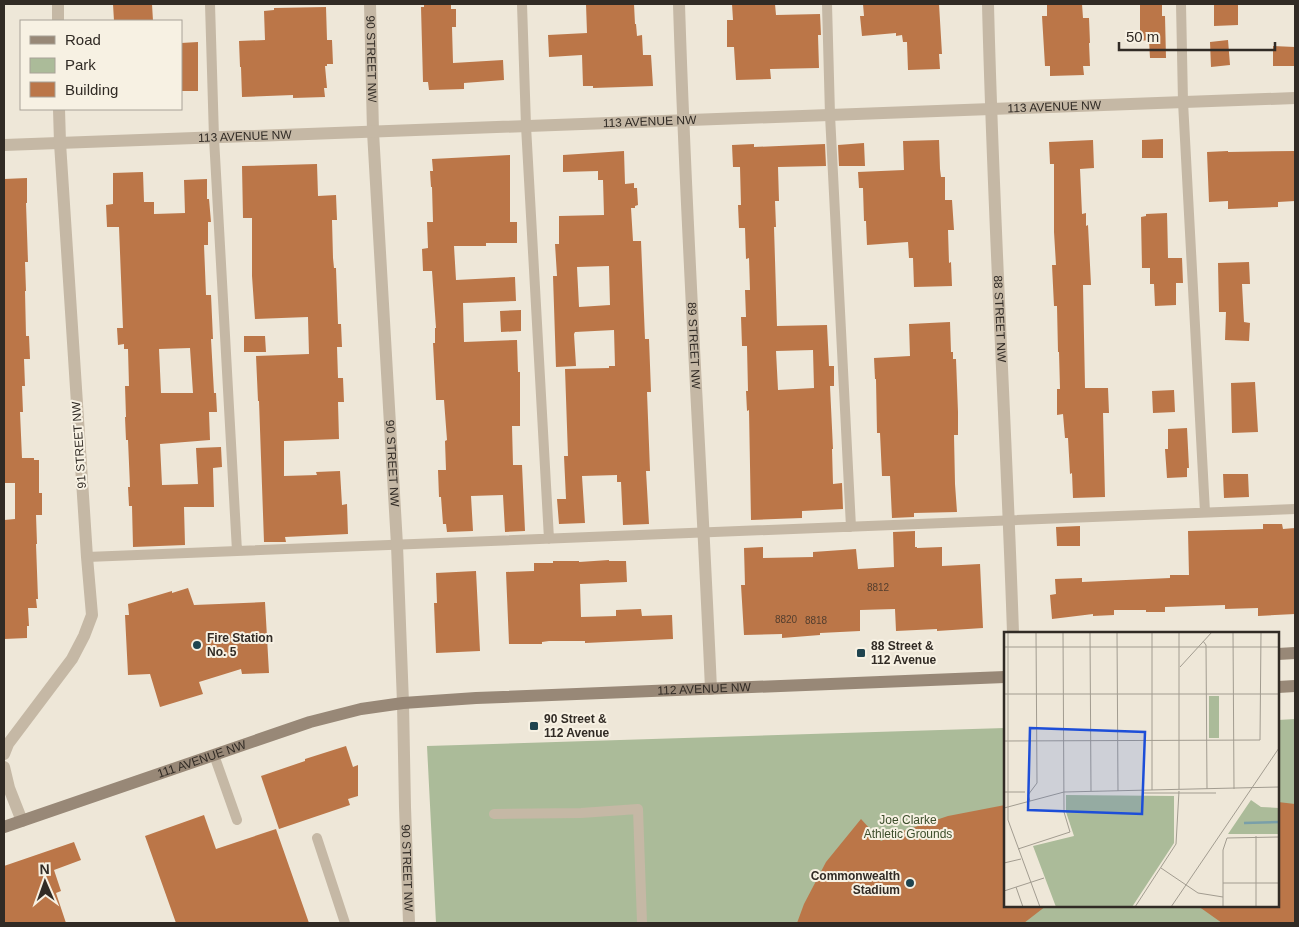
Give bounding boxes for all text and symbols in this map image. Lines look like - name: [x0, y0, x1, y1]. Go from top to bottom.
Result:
- street label: 90 STREET NW: [363, 15, 379, 103]
- legend: [20, 20, 182, 110]
- scale bar: [1119, 20, 1275, 52]
- text: 50 m: [1126, 28, 1159, 45]
- text: Road: [65, 31, 101, 48]
- text: Park: [65, 56, 96, 73]
- text: Building: [65, 81, 118, 98]
- street label: 113 AVENUE NW: [1007, 98, 1102, 115]
- street label: 113 AVENUE NW: [602, 113, 697, 130]
- street label: 113 AVENUE NW: [198, 128, 293, 145]
- street label: 88 STREET NW: [991, 275, 1009, 363]
- street label: 89 STREET NW: [685, 302, 703, 390]
- street label: 91 STREET NW: [69, 400, 89, 489]
- street label: 90 STREET NW: [383, 419, 402, 508]
- house number: 8812: [867, 582, 890, 593]
- house number: 8820: [775, 614, 798, 625]
- house number: 8818: [805, 615, 828, 626]
- place label: Fire Station No. 5: [207, 631, 273, 659]
- inset map: [1004, 632, 1279, 907]
- marker: Fire Station No. 5: [191, 639, 203, 651]
- place label: 88 Street & 112 Avenue: [871, 639, 936, 667]
- marker: 88 Street & 112 Avenue: [855, 647, 867, 659]
- street label: 112 AVENUE NW: [657, 680, 752, 698]
- place label: 90 Street & 112 Avenue: [544, 712, 609, 740]
- marker: 90 Street & 112 Avenue: [528, 720, 540, 732]
- street label: 111 AVENUE NW: [156, 737, 248, 781]
- park label: Joe Clarke Athletic Grounds: [864, 813, 952, 841]
- street label: 90 STREET NW: [399, 824, 416, 913]
- north arrow: [20, 857, 70, 907]
- text: N: [39, 861, 50, 877]
- place label: Commonwealth Stadium: [811, 869, 900, 897]
- marker: Commonwealth Stadium: [904, 877, 916, 889]

